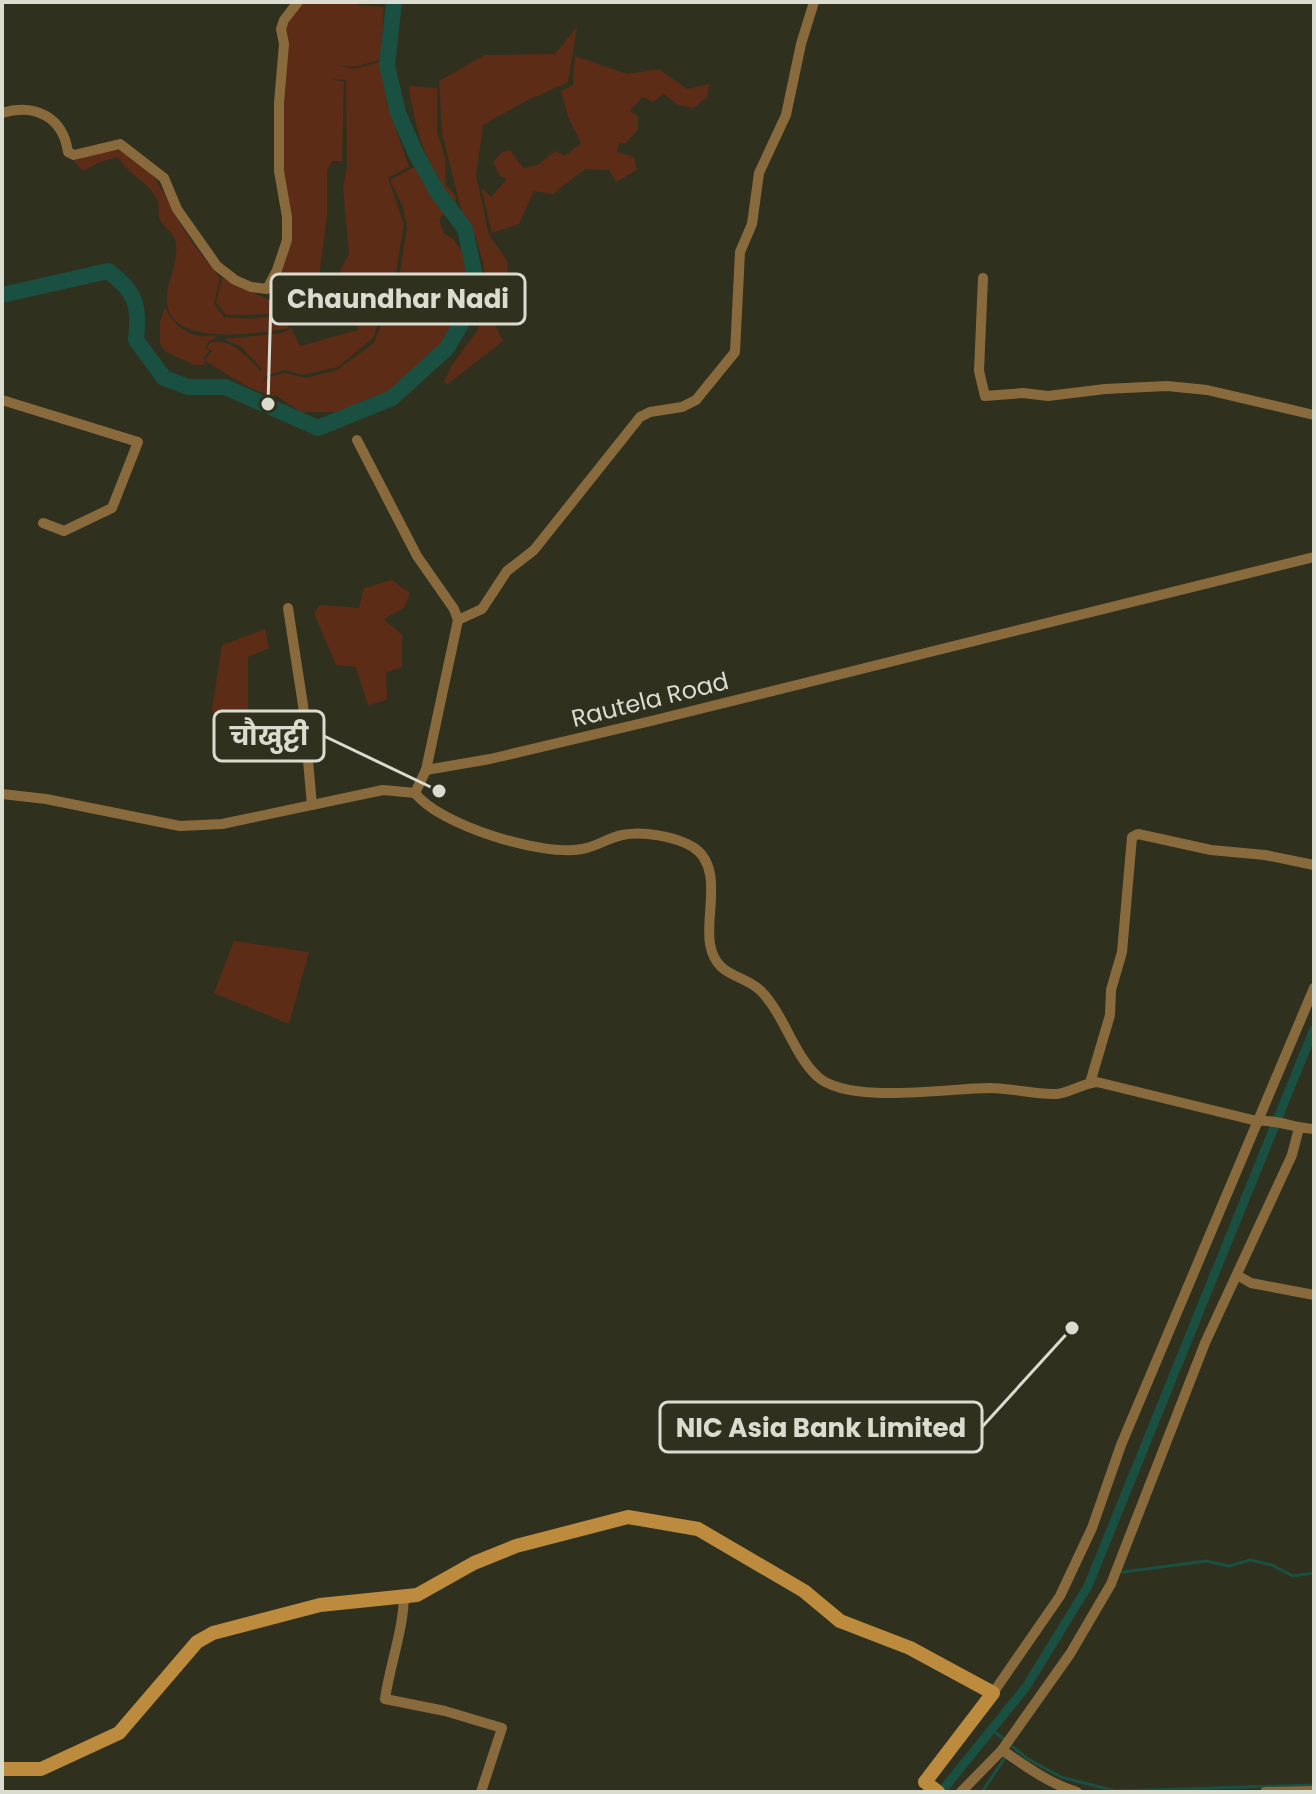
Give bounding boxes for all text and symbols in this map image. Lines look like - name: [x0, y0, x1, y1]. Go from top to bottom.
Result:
- callout: Chaundhar Nadi: [271, 274, 525, 324]
- text: Chaundhar Nadi: [287, 281, 509, 317]
- street label: Rautela Road: [568, 664, 732, 735]
- callout: चौखुट्टी: [214, 711, 324, 761]
- text: चौखुट्टी: [229, 717, 309, 755]
- callout: NIC Asia Bank Limited: [660, 1402, 982, 1452]
- text: NIC Asia Bank Limited: [676, 1410, 966, 1446]

